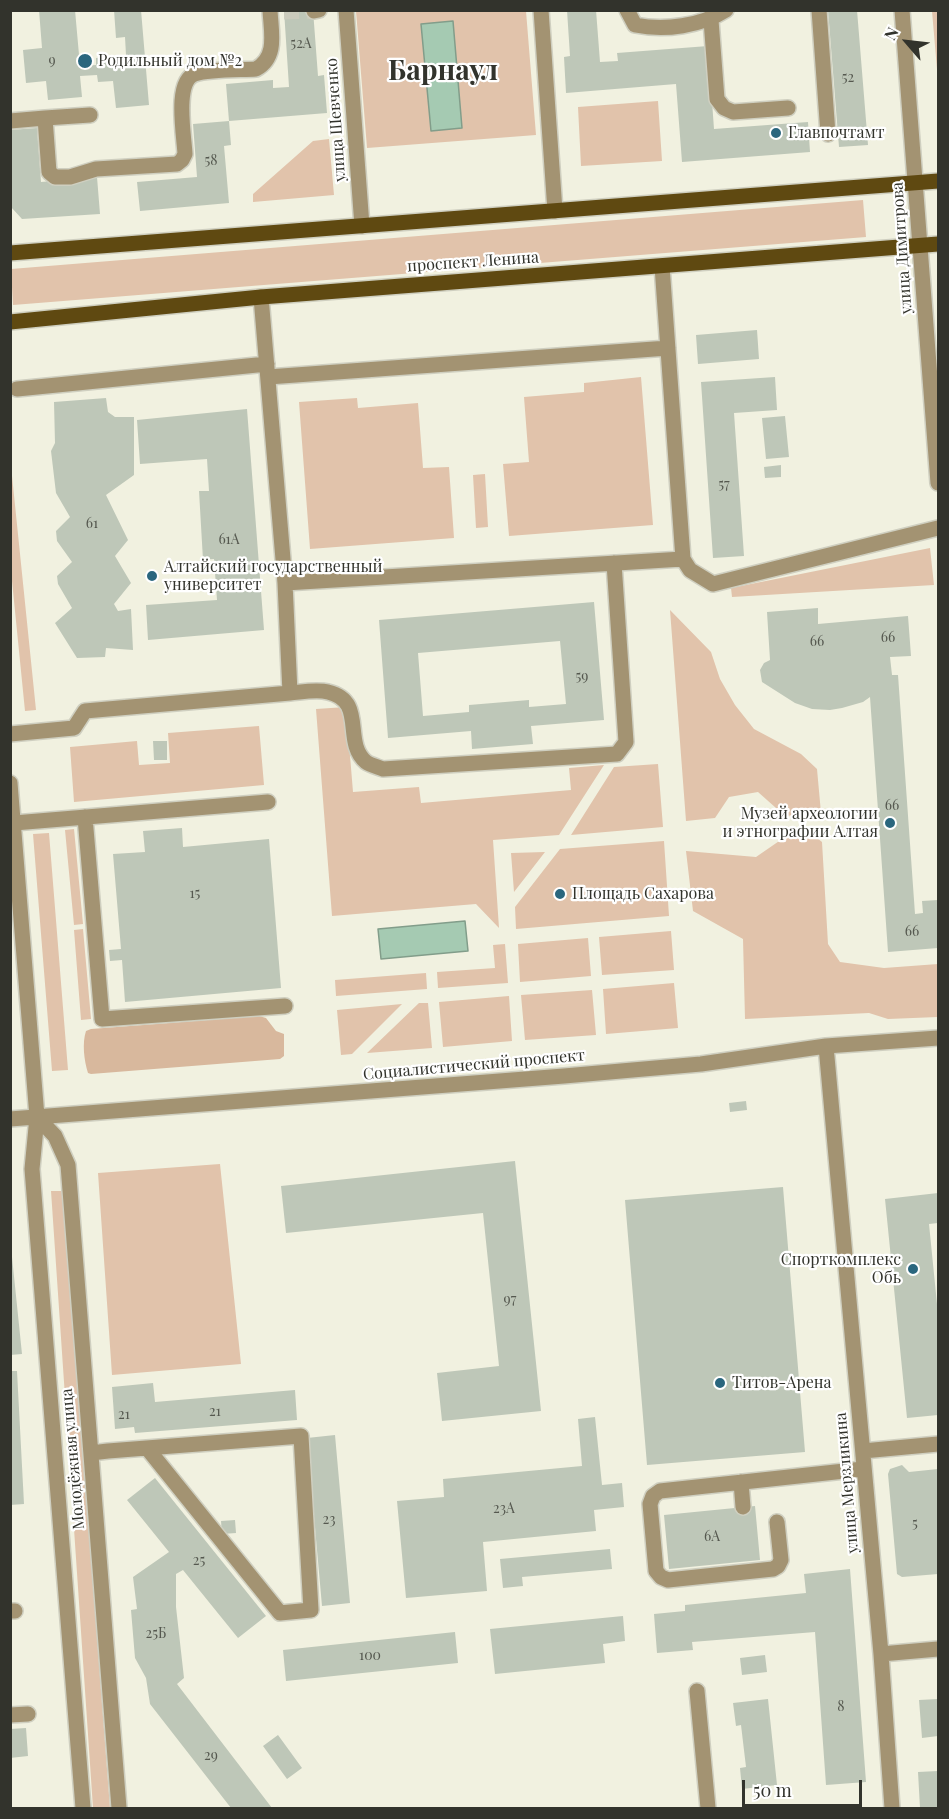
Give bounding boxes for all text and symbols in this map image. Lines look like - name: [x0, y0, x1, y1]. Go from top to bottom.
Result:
- north arrow: [877, 12, 937, 72]
- text: N: [879, 23, 903, 43]
- house number: 52А: [290, 36, 312, 52]
- place label: Родильный дом №2: [98, 51, 242, 71]
- marker: Родильный дом №2: [76, 52, 94, 70]
- house number: 9: [48, 53, 56, 69]
- district label: Барнаул: [388, 54, 498, 88]
- street label: улица Шевченко: [322, 57, 350, 183]
- house number: 52: [842, 70, 854, 86]
- place label: Главпочтамт: [788, 123, 885, 143]
- marker: Главпочтамт: [769, 126, 783, 140]
- house number: 58: [204, 153, 218, 169]
- street label: улица Димитрова: [888, 181, 916, 315]
- street label: проспект Ленина: [407, 248, 539, 276]
- house number: 57: [718, 477, 730, 493]
- house number: 61: [86, 516, 98, 532]
- house number: 61А: [218, 532, 240, 548]
- place label: Алтайский государственный университет: [164, 557, 383, 595]
- marker: Алтайский государственный университет: [145, 569, 159, 583]
- house number: 66: [881, 630, 895, 646]
- house number: 66: [810, 634, 824, 650]
- house number: 59: [576, 669, 588, 685]
- house number: 66: [885, 798, 899, 814]
- place label: Музей археологии и этнографии Алтая: [723, 804, 878, 842]
- marker: Музей археологии и этнографии Алтая: [883, 816, 897, 830]
- place label: Площадь Сахарова: [572, 884, 714, 904]
- house number: 15: [190, 886, 200, 902]
- marker: Площадь Сахарова: [553, 887, 567, 901]
- house number: 66: [905, 924, 919, 940]
- street label: Социалистический проспект: [362, 1046, 586, 1084]
- place label: Спорткомплекс Обь: [781, 1250, 901, 1288]
- marker: Спорткомплекс Обь: [906, 1262, 920, 1276]
- house number: 97: [504, 1292, 516, 1308]
- place label: Титов-Арена: [732, 1373, 832, 1393]
- marker: Титов-Арена: [713, 1376, 727, 1390]
- street label: Молодёжная улица: [57, 1388, 89, 1530]
- house number: 21: [209, 1404, 221, 1420]
- house number: 21: [118, 1407, 130, 1423]
- street label: улица Мерзликина: [831, 1412, 863, 1554]
- house number: 23А: [493, 1501, 515, 1517]
- house number: 23: [322, 1512, 336, 1528]
- house number: 5: [912, 1516, 918, 1532]
- house number: 6А: [704, 1529, 720, 1545]
- house number: 25: [193, 1553, 205, 1569]
- house number: 25Б: [146, 1626, 166, 1642]
- house number: 100: [359, 1648, 381, 1664]
- house number: 8: [837, 1699, 845, 1715]
- house number: 29: [204, 1748, 218, 1764]
- scale bar: [745, 1768, 865, 1806]
- text: 50 m: [753, 1778, 792, 1802]

